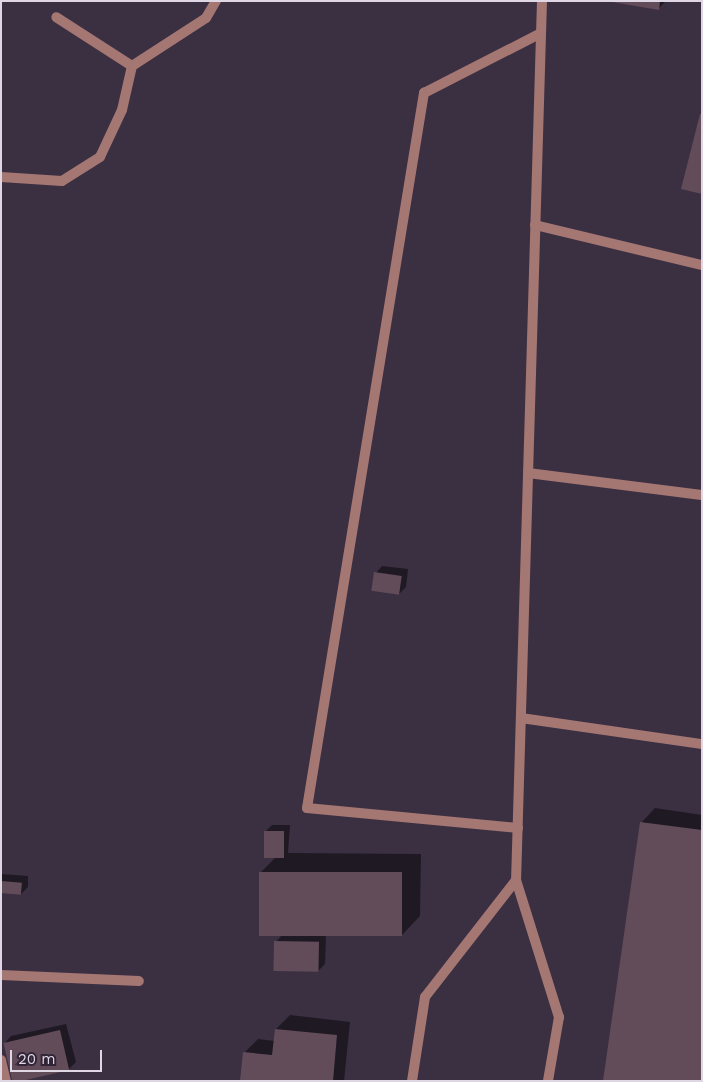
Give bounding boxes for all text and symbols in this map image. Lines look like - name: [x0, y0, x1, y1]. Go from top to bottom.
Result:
- scale bar: [12, 1040, 105, 1072]
- text: 20 m: [18, 1050, 56, 1068]

